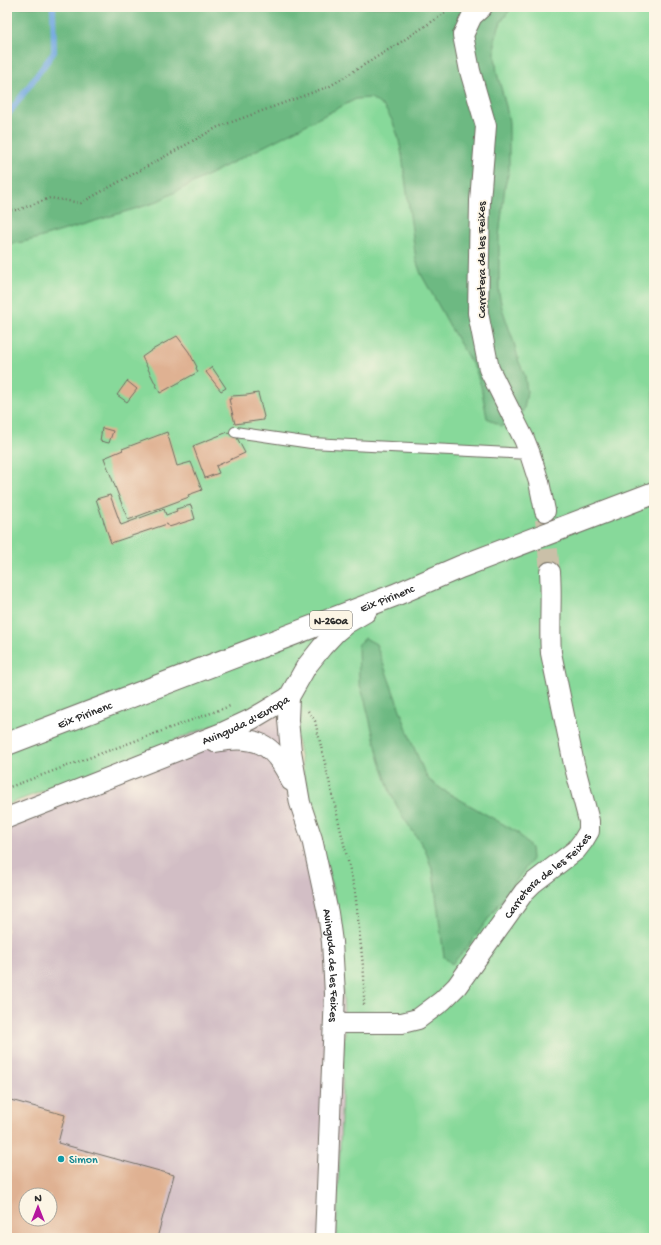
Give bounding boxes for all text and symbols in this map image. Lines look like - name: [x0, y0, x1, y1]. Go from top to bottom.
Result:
- street label: Carretera de les Feixes: [476, 201, 490, 318]
- street label: Eix Pirinenc: [359, 582, 418, 617]
- road number: N-260a: [310, 611, 352, 629]
- street label: Avinguda d'Europa: [200, 693, 293, 749]
- street label: Eix Pirinenc: [56, 699, 115, 733]
- street label: Carretera de les Feixes: [502, 831, 595, 922]
- street label: Avinguda de les Feixes: [318, 908, 340, 1023]
- marker: Simon: [56, 1154, 66, 1164]
- place label: Simon: [69, 1154, 98, 1168]
- north arrow: [18, 1187, 58, 1227]
- text: N: [34, 1193, 42, 1205]

